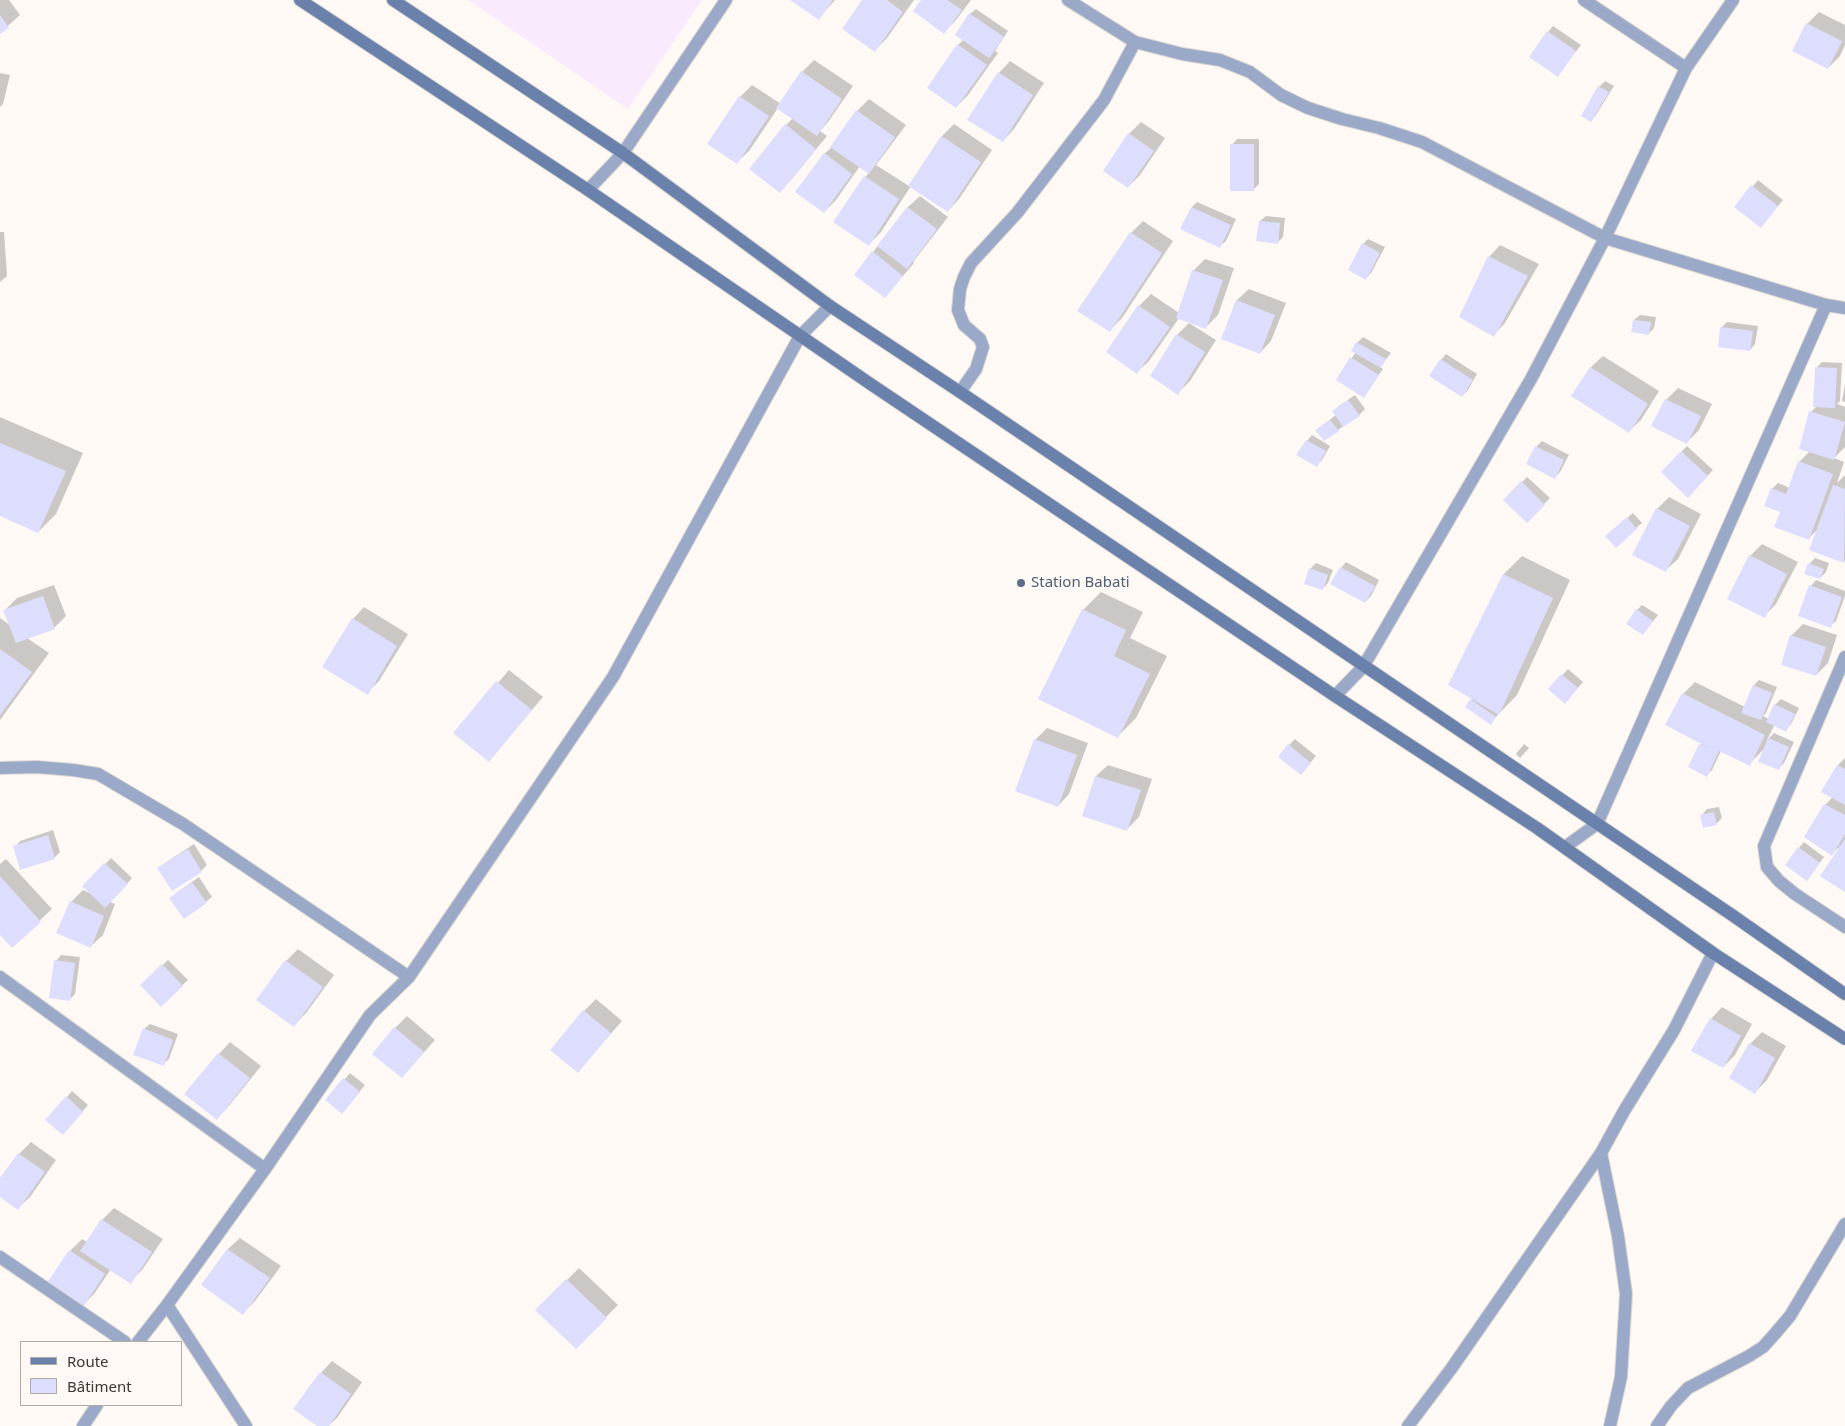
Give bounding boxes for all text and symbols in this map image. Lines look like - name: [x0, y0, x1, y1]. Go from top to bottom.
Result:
- place label: Station Babati: [1031, 574, 1130, 592]
- marker: Station Babati: [1015, 577, 1027, 589]
- legend: [20, 1341, 182, 1406]
- text: Route: [67, 1351, 109, 1371]
- text: Bâtiment: [67, 1376, 132, 1396]

